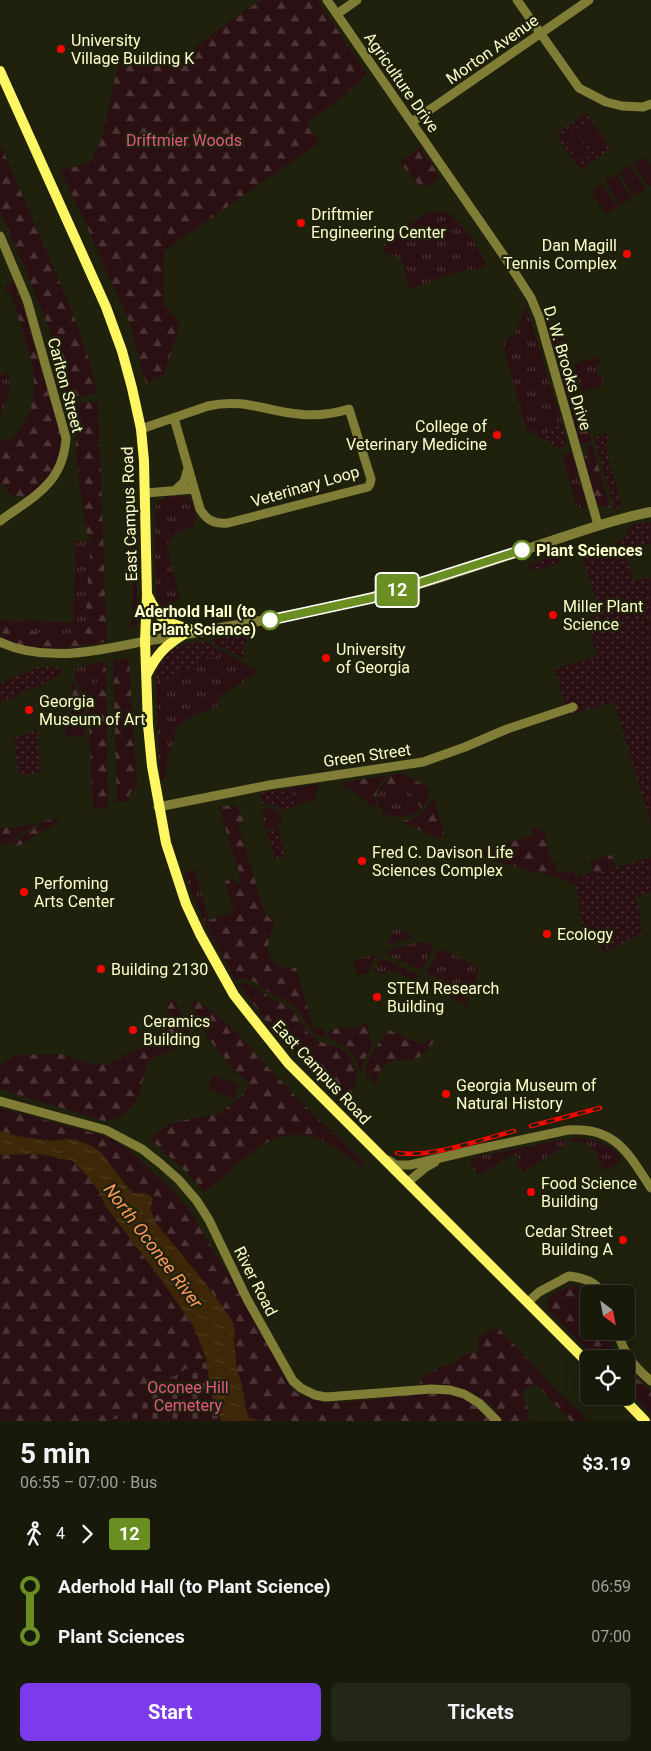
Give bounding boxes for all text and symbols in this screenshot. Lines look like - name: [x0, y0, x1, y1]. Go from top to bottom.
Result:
- street label: Morton Avenue: [443, 11, 542, 88]
- street label: Agriculture Drive: [360, 29, 443, 136]
- place label: University Village Building K: [71, 31, 195, 68]
- marker: University Village Building K: [55, 43, 67, 55]
- park label: Driftmier Woods: [126, 131, 242, 150]
- place label: Driftmier Engineering Center: [311, 205, 446, 242]
- marker: Driftmier Engineering Center: [295, 217, 307, 229]
- place label: Dan Magill Tennis Complex: [503, 236, 617, 273]
- marker: Dan Magill Tennis Complex: [621, 248, 633, 260]
- street label: D. W. Brooks Drive: [540, 304, 595, 433]
- street label: Carlton Street: [44, 336, 87, 435]
- place label: College of Veterinary Medicine: [346, 417, 487, 454]
- marker: College of Veterinary Medicine: [491, 429, 503, 441]
- street label: East Campus Road: [118, 446, 141, 582]
- street label: Veterinary Loop: [249, 462, 362, 511]
- marker: Plant Sciences: [512, 540, 532, 560]
- place label: Plant Sciences: [536, 541, 643, 560]
- line badge: 12: [374, 574, 420, 606]
- text: 12: [387, 579, 407, 600]
- place label: Miller Plant Science: [563, 597, 643, 634]
- place label: Aderhold Hall (to Plant Science): [134, 602, 256, 639]
- marker: Miller Plant Science: [547, 609, 559, 621]
- marker: Aderhold Hall (to Plant Science): [260, 610, 280, 630]
- place label: University of Georgia: [336, 640, 410, 677]
- marker: University of Georgia: [320, 652, 332, 664]
- place label: Georgia Museum of Art: [39, 692, 146, 729]
- marker: Georgia Museum of Art: [23, 704, 35, 716]
- street label: Green Street: [322, 740, 412, 771]
- place label: Fred C. Davison Life Sciences Complex: [372, 843, 513, 880]
- marker: Fred C. Davison Life Sciences Complex: [356, 855, 368, 867]
- place label: Perfoming Arts Center: [34, 874, 115, 911]
- marker: Perfoming Arts Center: [18, 886, 30, 898]
- place label: Ecology: [557, 925, 613, 944]
- marker: Ecology: [541, 928, 553, 940]
- place label: Building 2130: [111, 960, 208, 979]
- marker: Building 2130: [95, 963, 107, 975]
- place label: STEM Research Building: [387, 979, 499, 1016]
- marker: STEM Research Building: [371, 991, 383, 1003]
- place label: Ceramics Building: [143, 1012, 210, 1049]
- street label: East Campus Road: [269, 1016, 375, 1128]
- marker: Ceramics Building: [127, 1024, 139, 1036]
- place label: Georgia Museum of Natural History: [456, 1076, 597, 1113]
- marker: Georgia Museum of Natural History: [440, 1088, 452, 1100]
- place label: Food Science Building: [541, 1174, 637, 1211]
- water label: North Oconee River: [100, 1179, 208, 1313]
- marker: Food Science Building: [525, 1186, 537, 1198]
- place label: Cedar Street Building A: [525, 1222, 614, 1259]
- marker: Cedar Street Building A: [617, 1234, 629, 1246]
- street label: River Road: [230, 1243, 281, 1319]
- north arrow: [580, 1285, 635, 1340]
- map controls: [580, 1285, 635, 1405]
- button: locate: [580, 1350, 635, 1405]
- park label: Oconee Hill Cemetery: [147, 1378, 229, 1415]
- text: 5 min: [20, 1437, 90, 1470]
- text: $3.19: [582, 1452, 631, 1475]
- text: 06:55 – 07:00 · Bus: [20, 1473, 157, 1492]
- icon: walk: [20, 1520, 48, 1548]
- icon: forward: [73, 1520, 101, 1548]
- text: 12: [119, 1523, 140, 1544]
- text: 4: [56, 1524, 65, 1543]
- text: Aderhold Hall (to Plant Science): [58, 1575, 331, 1598]
- text: 06:59: [591, 1577, 631, 1596]
- text: Plant Sciences: [58, 1625, 185, 1648]
- text: 07:00: [591, 1627, 631, 1646]
- button: Start: [20, 1683, 321, 1741]
- button: Tickets: [331, 1683, 631, 1741]

